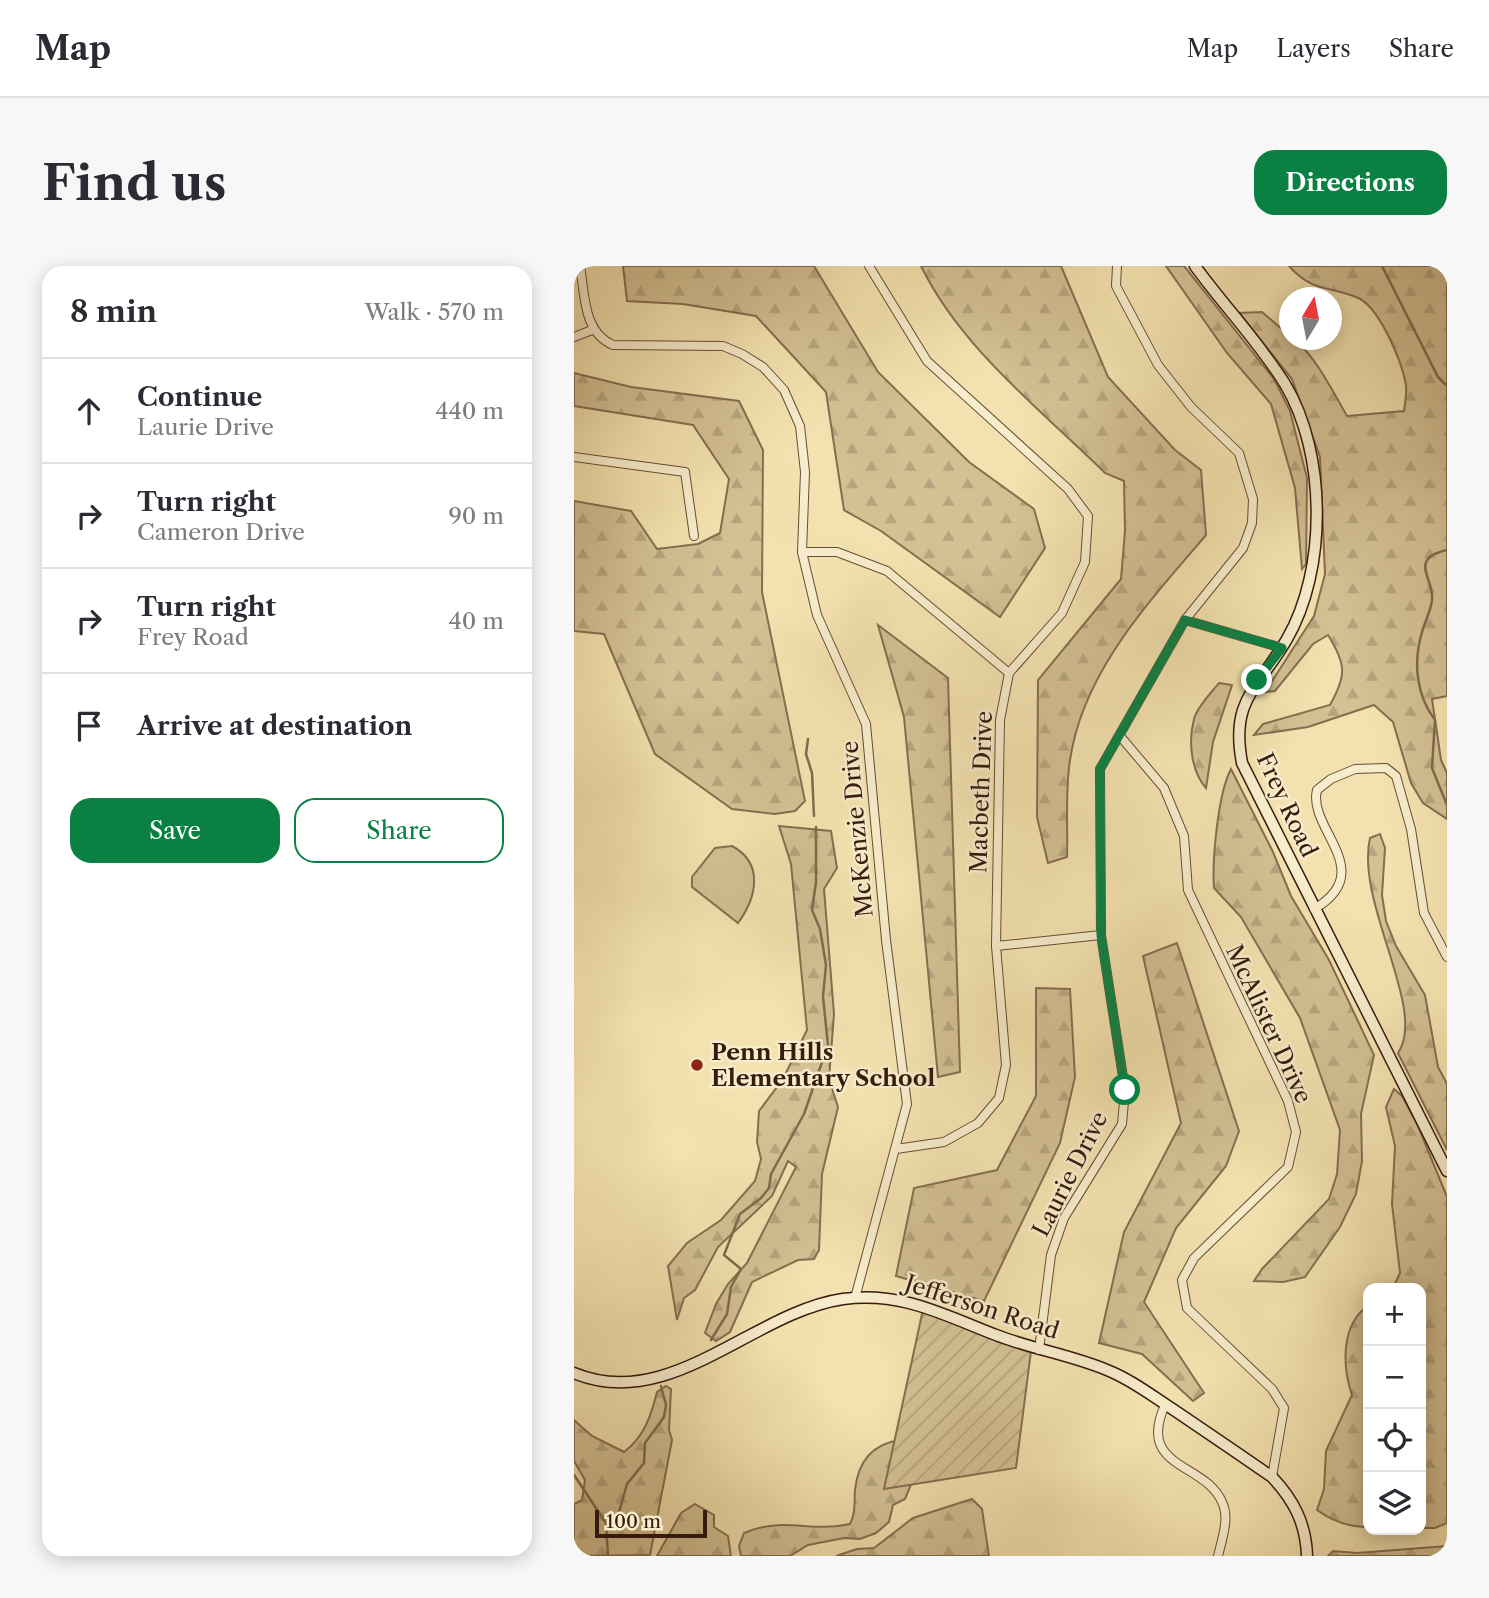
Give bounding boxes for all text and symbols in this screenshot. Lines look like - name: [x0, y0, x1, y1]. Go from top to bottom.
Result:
- text: Map: [35, 28, 111, 69]
- text: Map: [1187, 34, 1238, 63]
- text: Layers: [1276, 34, 1351, 63]
- text: Share: [1389, 34, 1454, 63]
- button: Directions: [1254, 150, 1447, 215]
- text: Find us: [42, 152, 226, 213]
- north arrow: [1279, 287, 1342, 350]
- text: 8 min: [70, 293, 157, 330]
- text: Walk · 570 m: [364, 298, 504, 326]
- text: Continue: [137, 381, 262, 413]
- icon: ahead: [70, 392, 108, 430]
- text: 440 m: [435, 397, 504, 425]
- text: Laurie Drive: [137, 413, 274, 441]
- text: Turn right: [137, 486, 276, 518]
- icon: right: [70, 497, 108, 535]
- text: 90 m: [448, 502, 504, 530]
- text: Cameron Drive: [137, 518, 305, 546]
- text: Turn right: [137, 591, 276, 623]
- icon: right: [70, 602, 108, 640]
- text: 40 m: [449, 607, 504, 635]
- text: Frey Road: [137, 623, 249, 651]
- route end: [1241, 664, 1272, 695]
- icon: arrive: [70, 707, 108, 745]
- text: Arrive at destination: [137, 710, 412, 742]
- street label: Macbeth Drive: [964, 710, 998, 874]
- street label: McKenzie Drive: [835, 740, 879, 918]
- street label: Frey Road: [1251, 748, 1323, 862]
- button: Save: [70, 798, 280, 863]
- button: Share: [294, 798, 504, 863]
- street label: McAlister Drive: [1220, 940, 1318, 1108]
- place label: Penn Hills Elementary School: [711, 1038, 935, 1092]
- marker: Penn Hills Elementary School: [689, 1057, 705, 1073]
- route start: [1109, 1074, 1140, 1105]
- street label: Laurie Drive: [1026, 1107, 1114, 1241]
- street label: Jefferson Road: [899, 1268, 1063, 1345]
- map controls: [1363, 1283, 1426, 1535]
- button: +: [1363, 1283, 1426, 1346]
- button: −: [1363, 1346, 1426, 1409]
- button: locate: [1363, 1409, 1426, 1472]
- button: layers: [1363, 1472, 1426, 1535]
- scale bar: [595, 1507, 707, 1539]
- text: 100 m: [606, 1510, 661, 1533]

